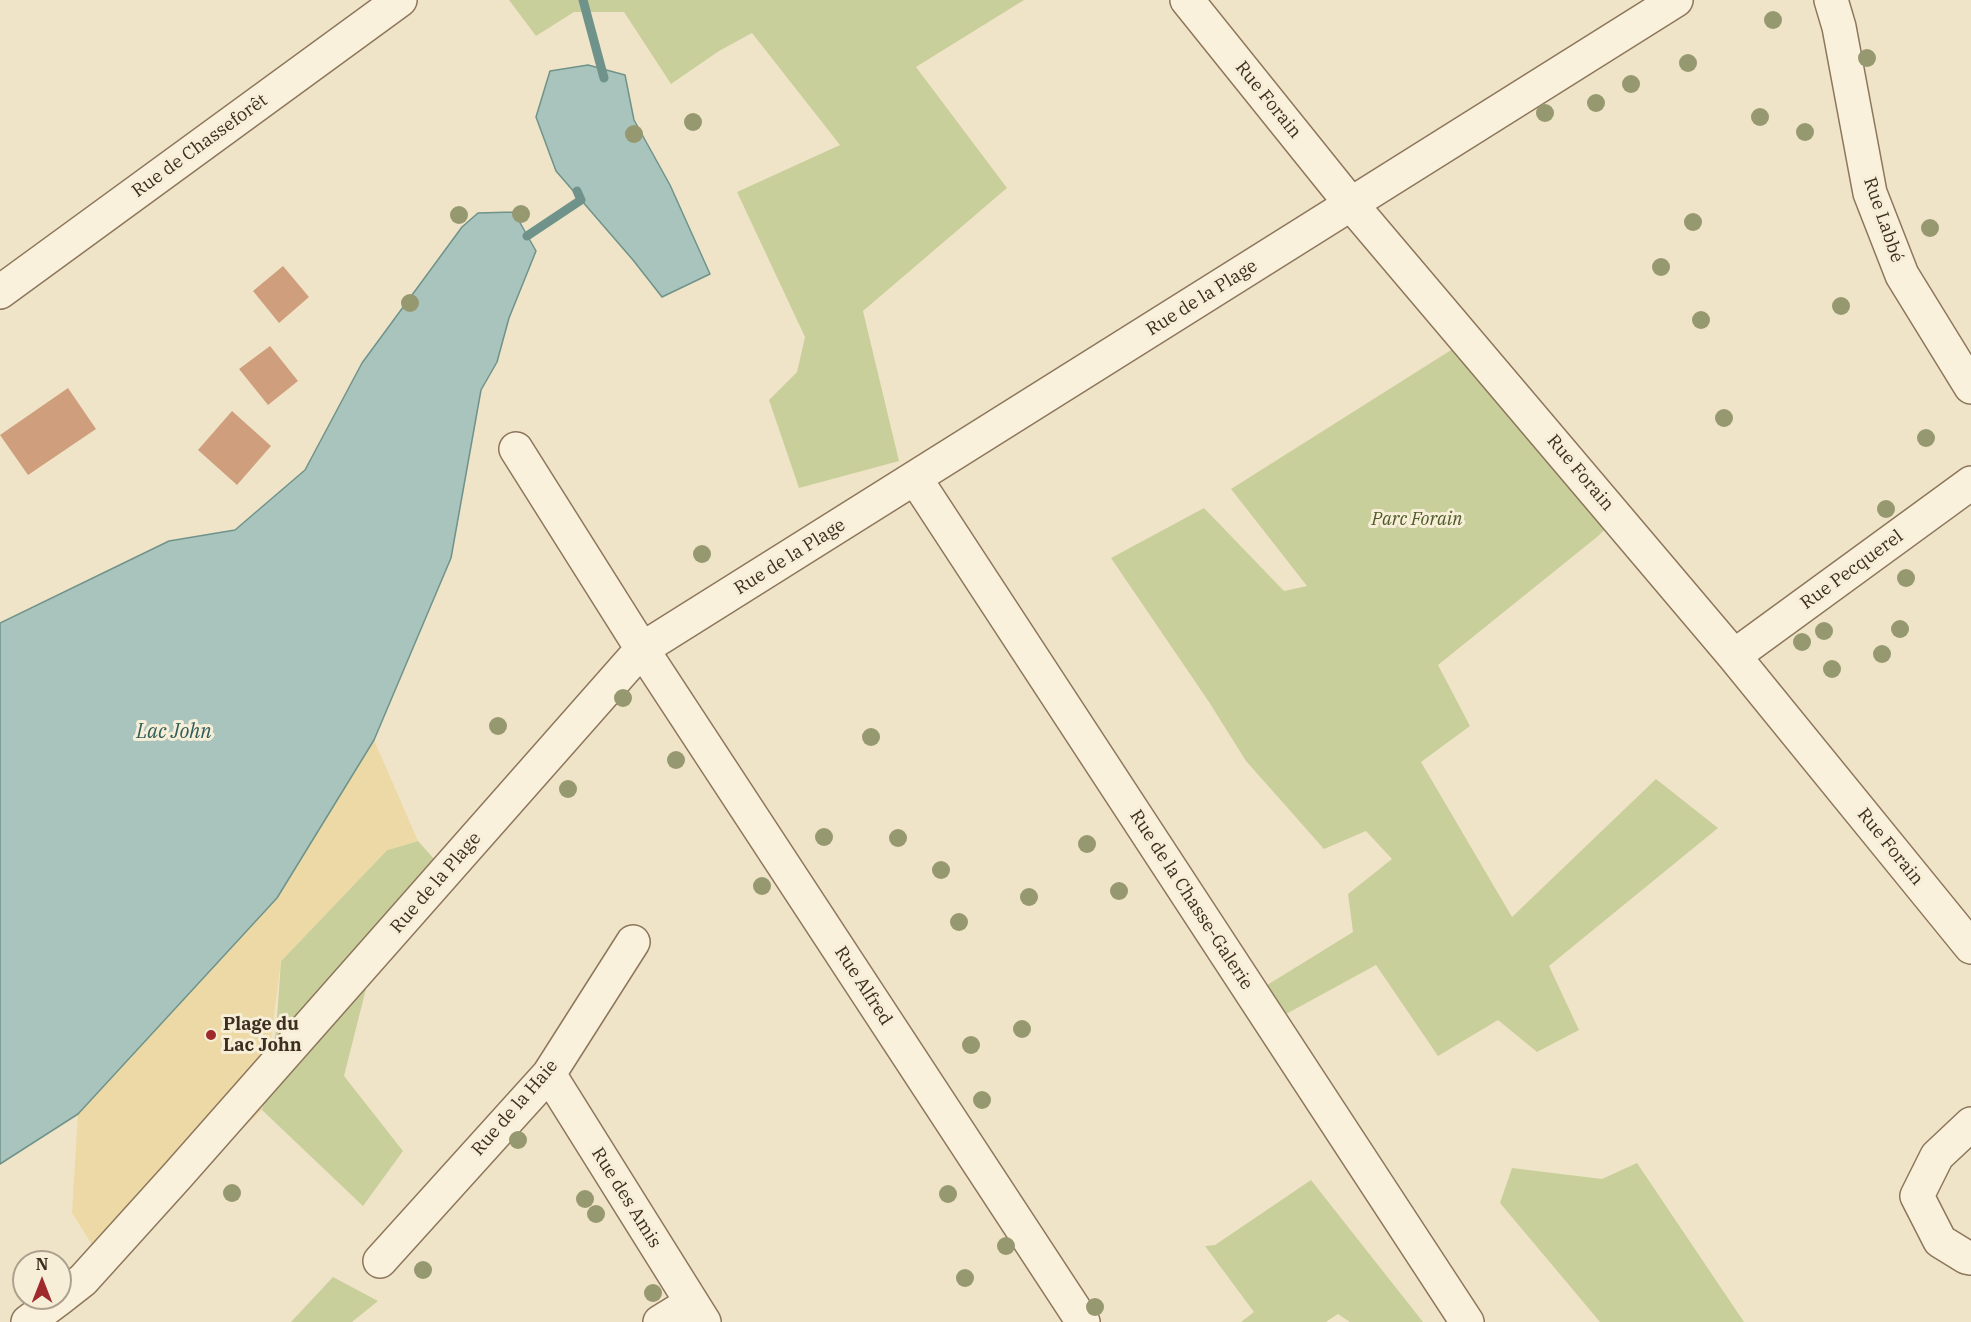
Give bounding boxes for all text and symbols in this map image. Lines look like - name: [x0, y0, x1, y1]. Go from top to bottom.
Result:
- street label: Rue Forain: [1230, 57, 1306, 143]
- street label: Rue de Chasseforêt: [128, 90, 272, 202]
- street label: Rue Labbé: [1858, 175, 1908, 265]
- street label: Rue de la Plage: [1142, 255, 1262, 341]
- street label: Rue Forain: [1542, 431, 1618, 515]
- park label: Parc Forain: [1372, 509, 1462, 531]
- street label: Rue de la Plage: [730, 514, 850, 600]
- street label: Rue Pecquerel: [1797, 526, 1907, 614]
- water label: Lac John: [136, 720, 212, 744]
- street label: Rue Forain: [1852, 804, 1928, 890]
- street label: Rue de la Chasse-Galerie: [1125, 806, 1257, 994]
- street label: Rue de la Plage: [386, 828, 486, 938]
- street label: Rue Alfred: [830, 943, 896, 1029]
- place label: Plage du Lac John: [223, 1014, 302, 1056]
- marker: Plage du Lac John: [204, 1028, 218, 1042]
- street label: Rue de la Haie: [467, 1055, 563, 1161]
- street label: Rue des Amis: [587, 1144, 665, 1252]
- north arrow: [12, 1250, 72, 1310]
- text: N: [36, 1254, 48, 1274]

